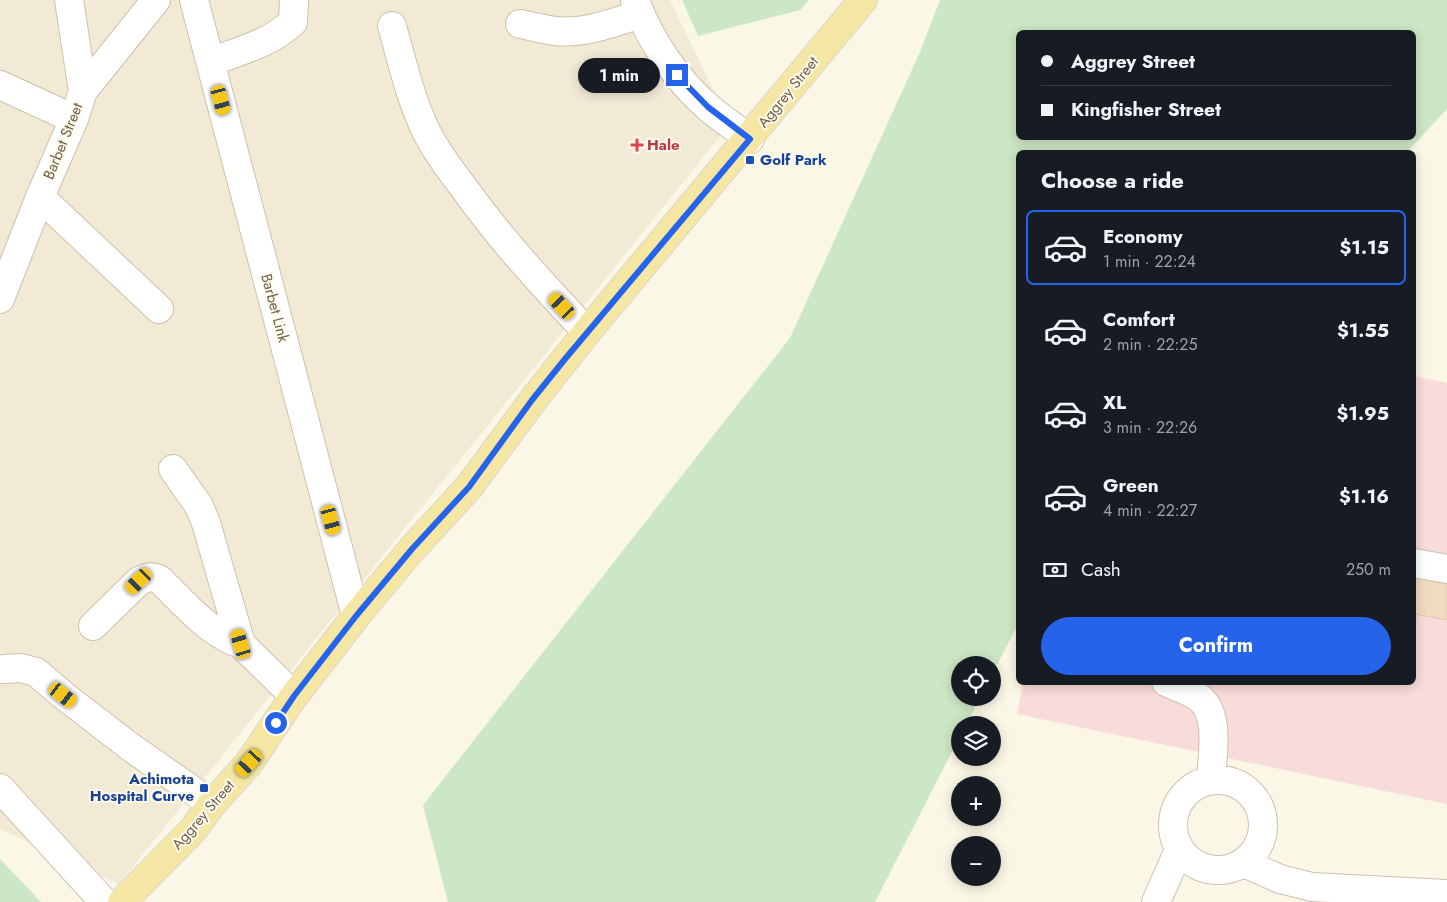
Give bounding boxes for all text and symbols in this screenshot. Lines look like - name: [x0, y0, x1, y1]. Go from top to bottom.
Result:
- text: Aggrey Street: [1071, 48, 1195, 75]
- street label: Aggrey Street: [752, 51, 824, 132]
- callout: 1 min: [577, 58, 660, 92]
- text: 1 min: [599, 64, 639, 87]
- route end: [666, 64, 688, 86]
- car: [209, 84, 232, 116]
- text: Kingfisher Street: [1071, 96, 1221, 123]
- street label: Barbet Street: [38, 99, 88, 183]
- place label: Hale: [647, 134, 680, 156]
- marker: Hale: [631, 139, 643, 151]
- place label: Golf Park: [760, 149, 827, 171]
- marker: Golf Park: [744, 154, 756, 166]
- text: Choose a ride: [1041, 164, 1184, 196]
- text: Economy: [1103, 223, 1183, 250]
- icon: car: [1043, 225, 1088, 270]
- text: $1.15: [1339, 234, 1389, 261]
- text: 1 min · 22:24: [1103, 250, 1196, 273]
- street label: Barbet Link: [255, 271, 295, 345]
- car: [546, 290, 577, 322]
- text: Comfort: [1103, 306, 1175, 333]
- icon: car: [1043, 308, 1088, 353]
- text: $1.55: [1337, 317, 1389, 344]
- text: 2 min · 22:25: [1103, 333, 1197, 356]
- text: XL: [1103, 389, 1126, 416]
- icon: car: [1043, 391, 1088, 436]
- text: $1.95: [1336, 400, 1389, 427]
- text: 3 min · 22:26: [1103, 416, 1197, 439]
- text: Green: [1103, 472, 1159, 499]
- icon: car: [1043, 474, 1088, 519]
- text: $1.16: [1339, 483, 1389, 510]
- text: 4 min · 22:27: [1103, 499, 1197, 522]
- car: [319, 504, 342, 536]
- icon: cash: [1041, 556, 1069, 584]
- text: Cash: [1081, 556, 1121, 583]
- text: 250 m: [1346, 558, 1391, 581]
- car: [122, 565, 155, 597]
- button: Confirm: [1041, 617, 1391, 675]
- car: [229, 627, 252, 661]
- map controls: [951, 656, 1001, 886]
- button: locate: [951, 656, 1001, 706]
- car: [46, 680, 79, 710]
- route start: [265, 712, 287, 734]
- button: layers: [951, 716, 1001, 766]
- car: [233, 747, 264, 779]
- place label: Achimota Hospital Curve: [90, 768, 194, 807]
- street label: Aggrey Street: [166, 775, 240, 855]
- button: +: [951, 776, 1001, 826]
- marker: Achimota Hospital Curve: [198, 782, 210, 794]
- button: −: [951, 836, 1001, 886]

